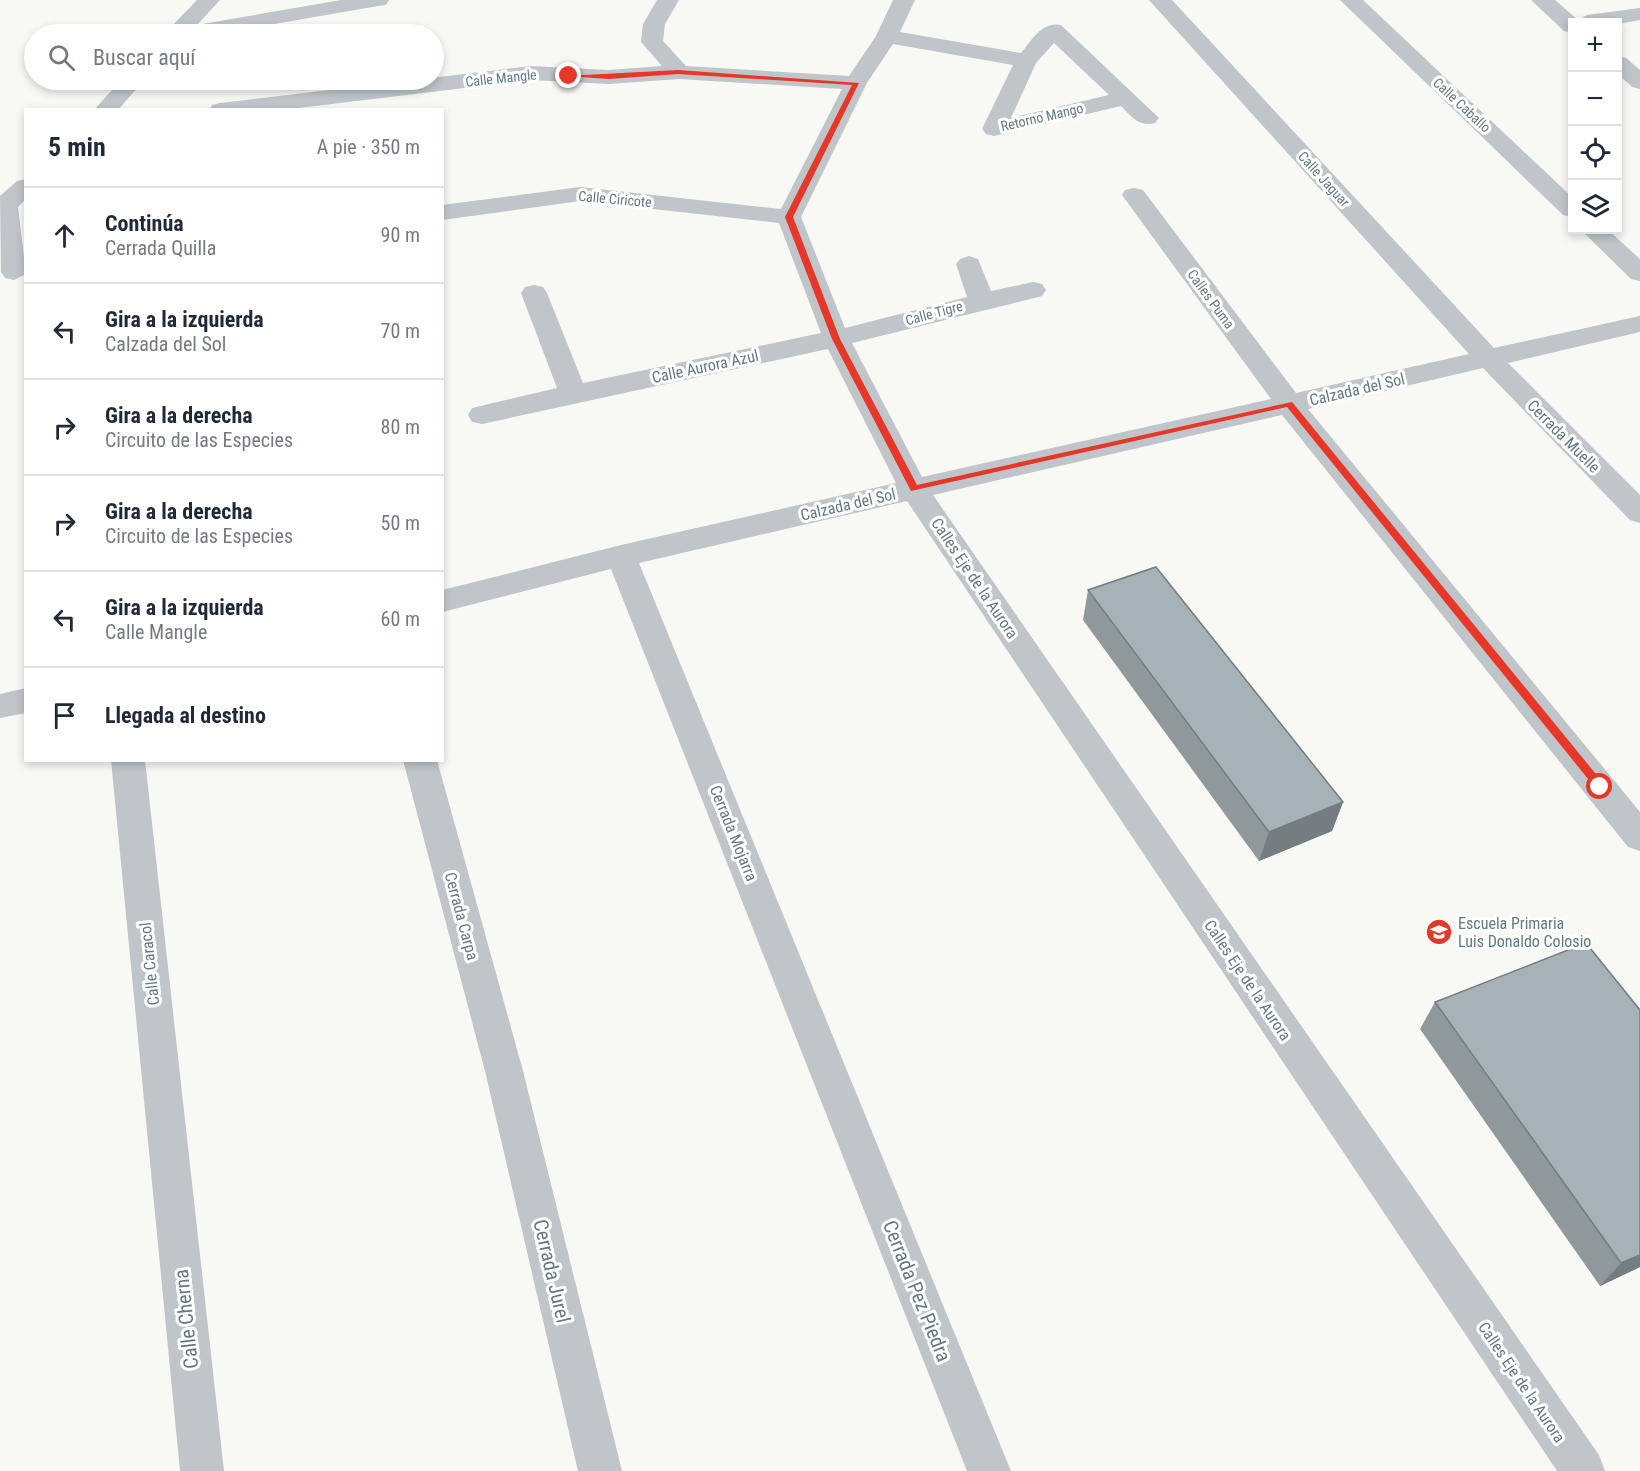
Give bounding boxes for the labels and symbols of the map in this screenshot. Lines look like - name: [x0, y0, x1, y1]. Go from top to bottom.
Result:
- route end: [555, 62, 581, 88]
- street label: Calle Mangle: [465, 66, 538, 90]
- street label: Calle Caballo: [1430, 74, 1494, 136]
- street label: Retorno Mango: [999, 100, 1085, 134]
- street label: Calle Jaguar: [1295, 148, 1353, 210]
- street label: Calle Ciricote: [578, 188, 653, 210]
- street label: Calles Puma: [1184, 266, 1238, 332]
- street label: Calle Tigre: [904, 298, 965, 328]
- street label: Calle Aurora Azul: [650, 346, 760, 387]
- street label: Calzada del Sol: [1308, 369, 1407, 410]
- street label: Cerrada Muelle: [1523, 396, 1604, 477]
- street label: Calzada del Sol: [799, 484, 898, 525]
- street label: Calles Eje de la Aurora: [927, 514, 1022, 642]
- route start: [1586, 773, 1612, 799]
- street label: Cerrada Mojarra: [706, 783, 761, 884]
- street label: Cerrada Carpa: [441, 870, 482, 962]
- place label: Escuela Primaria Luis Donaldo Colosio: [1458, 914, 1591, 951]
- street label: Calles Eje de la Aurora: [1200, 916, 1295, 1044]
- school or university icon: Escuela Primaria Luis Donaldo Colosio: [1424, 917, 1454, 947]
- street label: Calle Caracol: [136, 922, 163, 1006]
- street label: Cerrada Jurel: [528, 1217, 576, 1325]
- street label: Cerrada Pez Piedra: [878, 1217, 956, 1365]
- street label: Calle Cherna: [169, 1268, 203, 1370]
- street label: Calles Eje de la Aurora: [1474, 1318, 1569, 1446]

